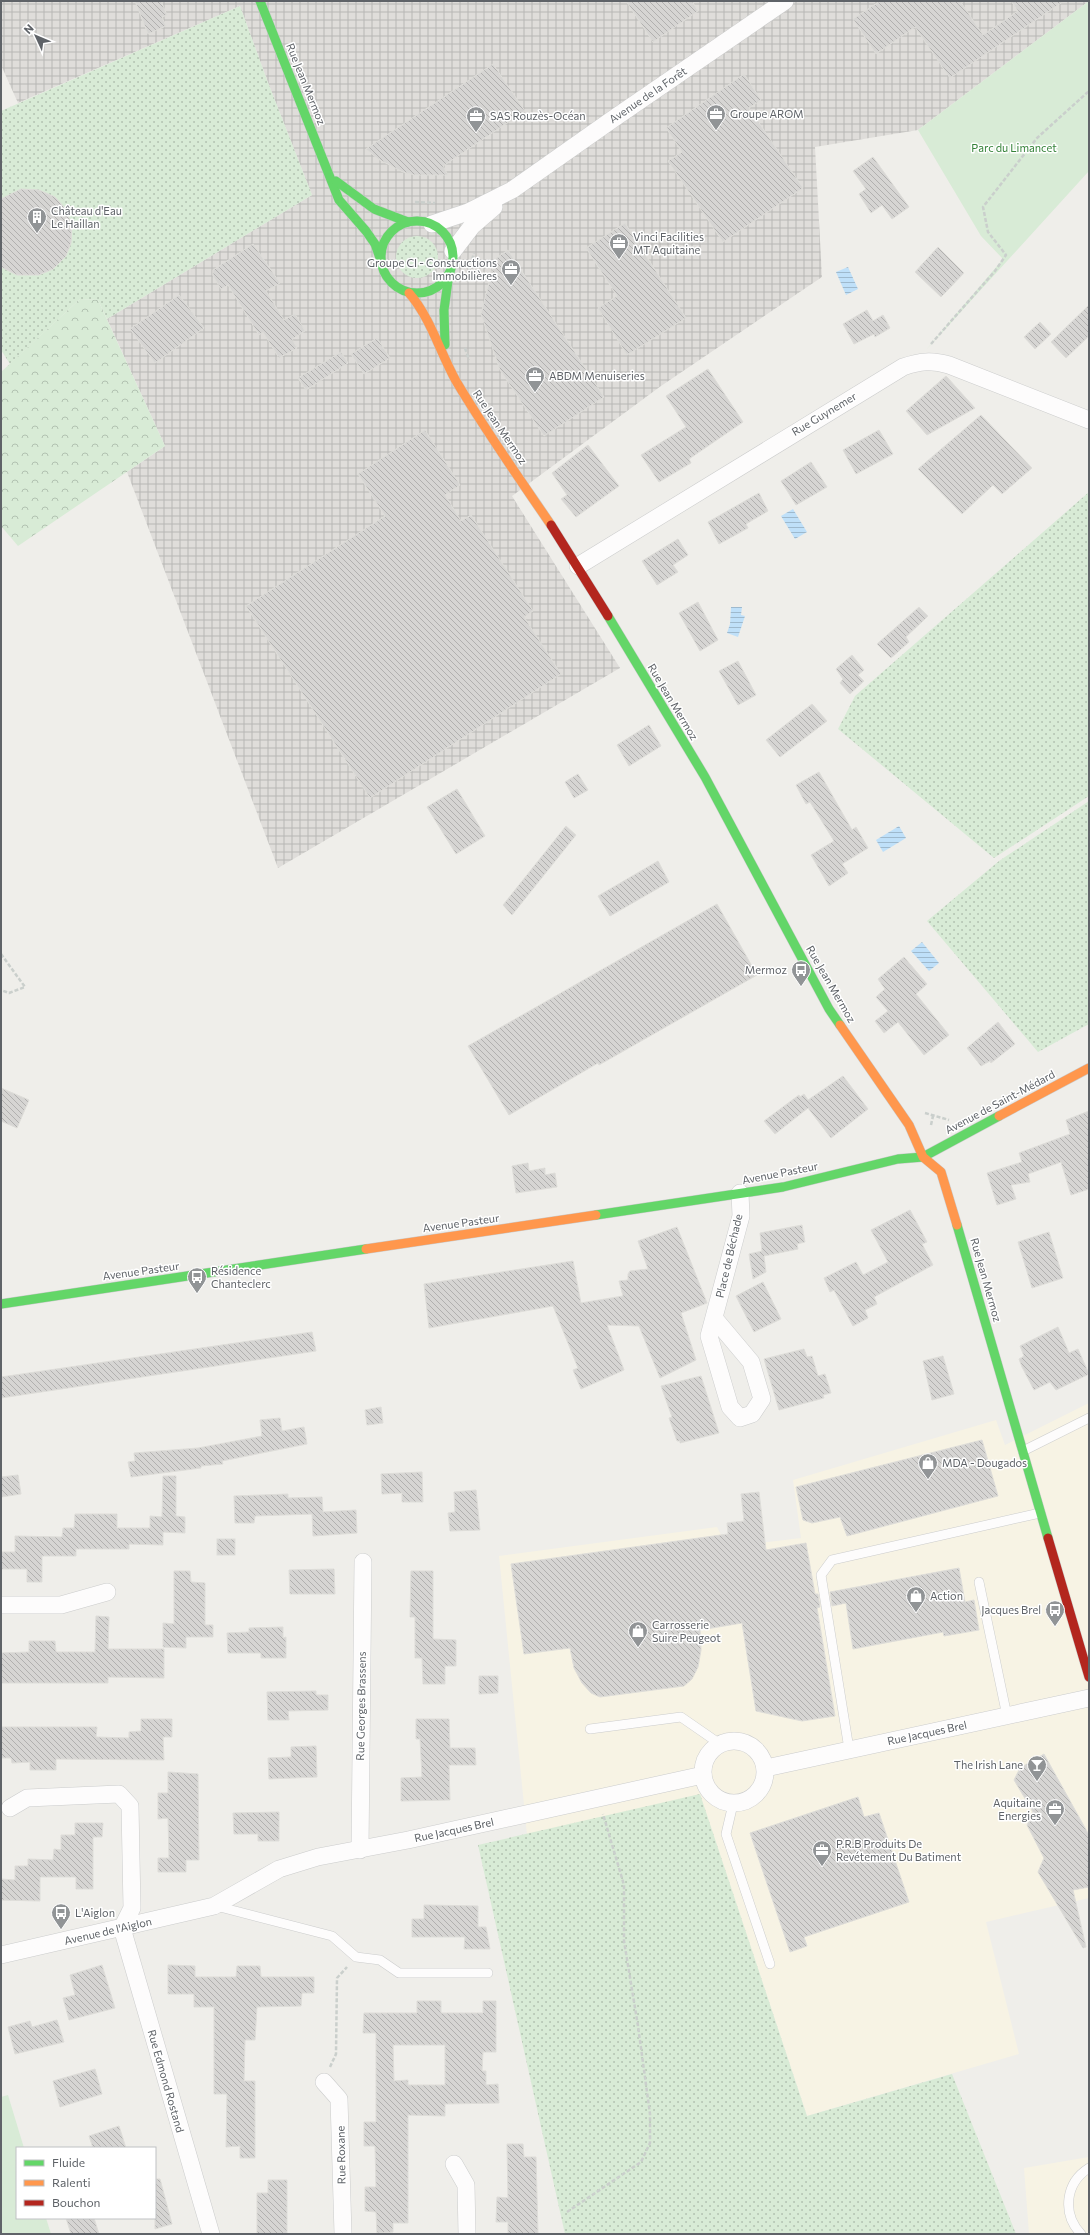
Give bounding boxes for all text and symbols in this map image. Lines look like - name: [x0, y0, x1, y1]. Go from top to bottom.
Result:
- north arrow: [16, 16, 56, 56]
- text: N: [21, 21, 36, 36]
- street label: Rue Jean Mermoz: [283, 41, 329, 127]
- street label: Avenue de la Forêt: [606, 64, 689, 125]
- office icon: Groupe AROM: [705, 103, 727, 131]
- office icon: SAS Rouzès-Océan: [465, 105, 487, 133]
- place label: Groupe AROM: [730, 107, 804, 120]
- place label: SAS Rouzès-Océan: [490, 109, 586, 122]
- park label: Parc du Limancet: [971, 141, 1057, 154]
- place label: Château d'Eau Le Haillan: [51, 204, 122, 230]
- building icon: Château d'Eau Le Haillan: [26, 206, 48, 234]
- place label: Vinci Facilities MT Aquitaine: [633, 230, 704, 256]
- office icon: Vinci Facilities MT Aquitaine: [608, 232, 630, 260]
- place label: Groupe CI - Constructions Immobilières: [367, 256, 497, 282]
- office icon: Groupe CI - Constructions Immobilières: [500, 258, 522, 286]
- office icon: ABDM Menuiseries: [524, 365, 546, 393]
- place label: ABDM Menuiseries: [549, 369, 645, 382]
- street label: Rue Jean Mermoz: [470, 387, 530, 467]
- street label: Rue Guynemer: [789, 389, 859, 438]
- street label: Rue Jean Mermoz: [645, 661, 702, 743]
- street label: Rue Jean Mermoz: [803, 943, 859, 1026]
- bus stop icon: Mermoz: [790, 959, 812, 987]
- place label: Mermoz: [745, 963, 788, 976]
- street label: Avenue de Saint-Médard: [943, 1067, 1057, 1136]
- street label: Avenue Pasteur: [741, 1159, 820, 1186]
- street label: Avenue Pasteur: [422, 1211, 501, 1234]
- street label: Place de Béchade: [713, 1213, 745, 1299]
- street label: Rue Jean Mermoz: [967, 1236, 1005, 1324]
- street label: Avenue Pasteur: [102, 1259, 181, 1282]
- place label: Résidence Chanteclerc: [211, 1264, 271, 1290]
- bus stop icon: Résidence Chanteclerc: [186, 1266, 208, 1294]
- shop icon: MDA - Dougados: [917, 1452, 939, 1480]
- place label: MDA - Dougados: [942, 1456, 1027, 1469]
- shop icon: Action: [905, 1585, 927, 1613]
- place label: Action: [930, 1589, 963, 1602]
- bus stop icon: Jacques Brel: [1044, 1599, 1066, 1627]
- place label: Jacques Brel: [981, 1603, 1041, 1617]
- place label: Carrosserie Suire Peugeot: [652, 1618, 721, 1644]
- shop icon: Carrosserie Suire Peugeot: [627, 1620, 649, 1648]
- street label: Rue Georges Brassens: [353, 1651, 368, 1761]
- street label: Rue Jacques Brel: [886, 1718, 968, 1748]
- bar icon: The Irish Lane: [1026, 1754, 1048, 1782]
- place label: The Irish Lane: [954, 1758, 1023, 1771]
- place label: Aquitaine Energies: [993, 1796, 1041, 1822]
- office icon: Aquitaine Energies: [1044, 1798, 1066, 1826]
- street label: Rue Jacques Brel: [413, 1815, 495, 1845]
- place label: P.R.B Produits De Revétement Du Batiment: [836, 1837, 962, 1863]
- office icon: P.R.B Produits De Revétement Du Batiment: [811, 1839, 833, 1867]
- bus stop icon: L'Aiglon: [50, 1902, 72, 1930]
- place label: L'Aiglon: [75, 1906, 115, 1919]
- street label: Avenue de l'Aiglon: [63, 1914, 153, 1947]
- street label: Rue Edmond Rostand: [146, 2028, 187, 2134]
- street label: Rue Roxane: [333, 2125, 348, 2184]
- legend: [16, 2147, 156, 2219]
- text: Fluide: [52, 2155, 85, 2169]
- text: Ralenti: [52, 2175, 91, 2189]
- text: Bouchon: [52, 2195, 100, 2209]

